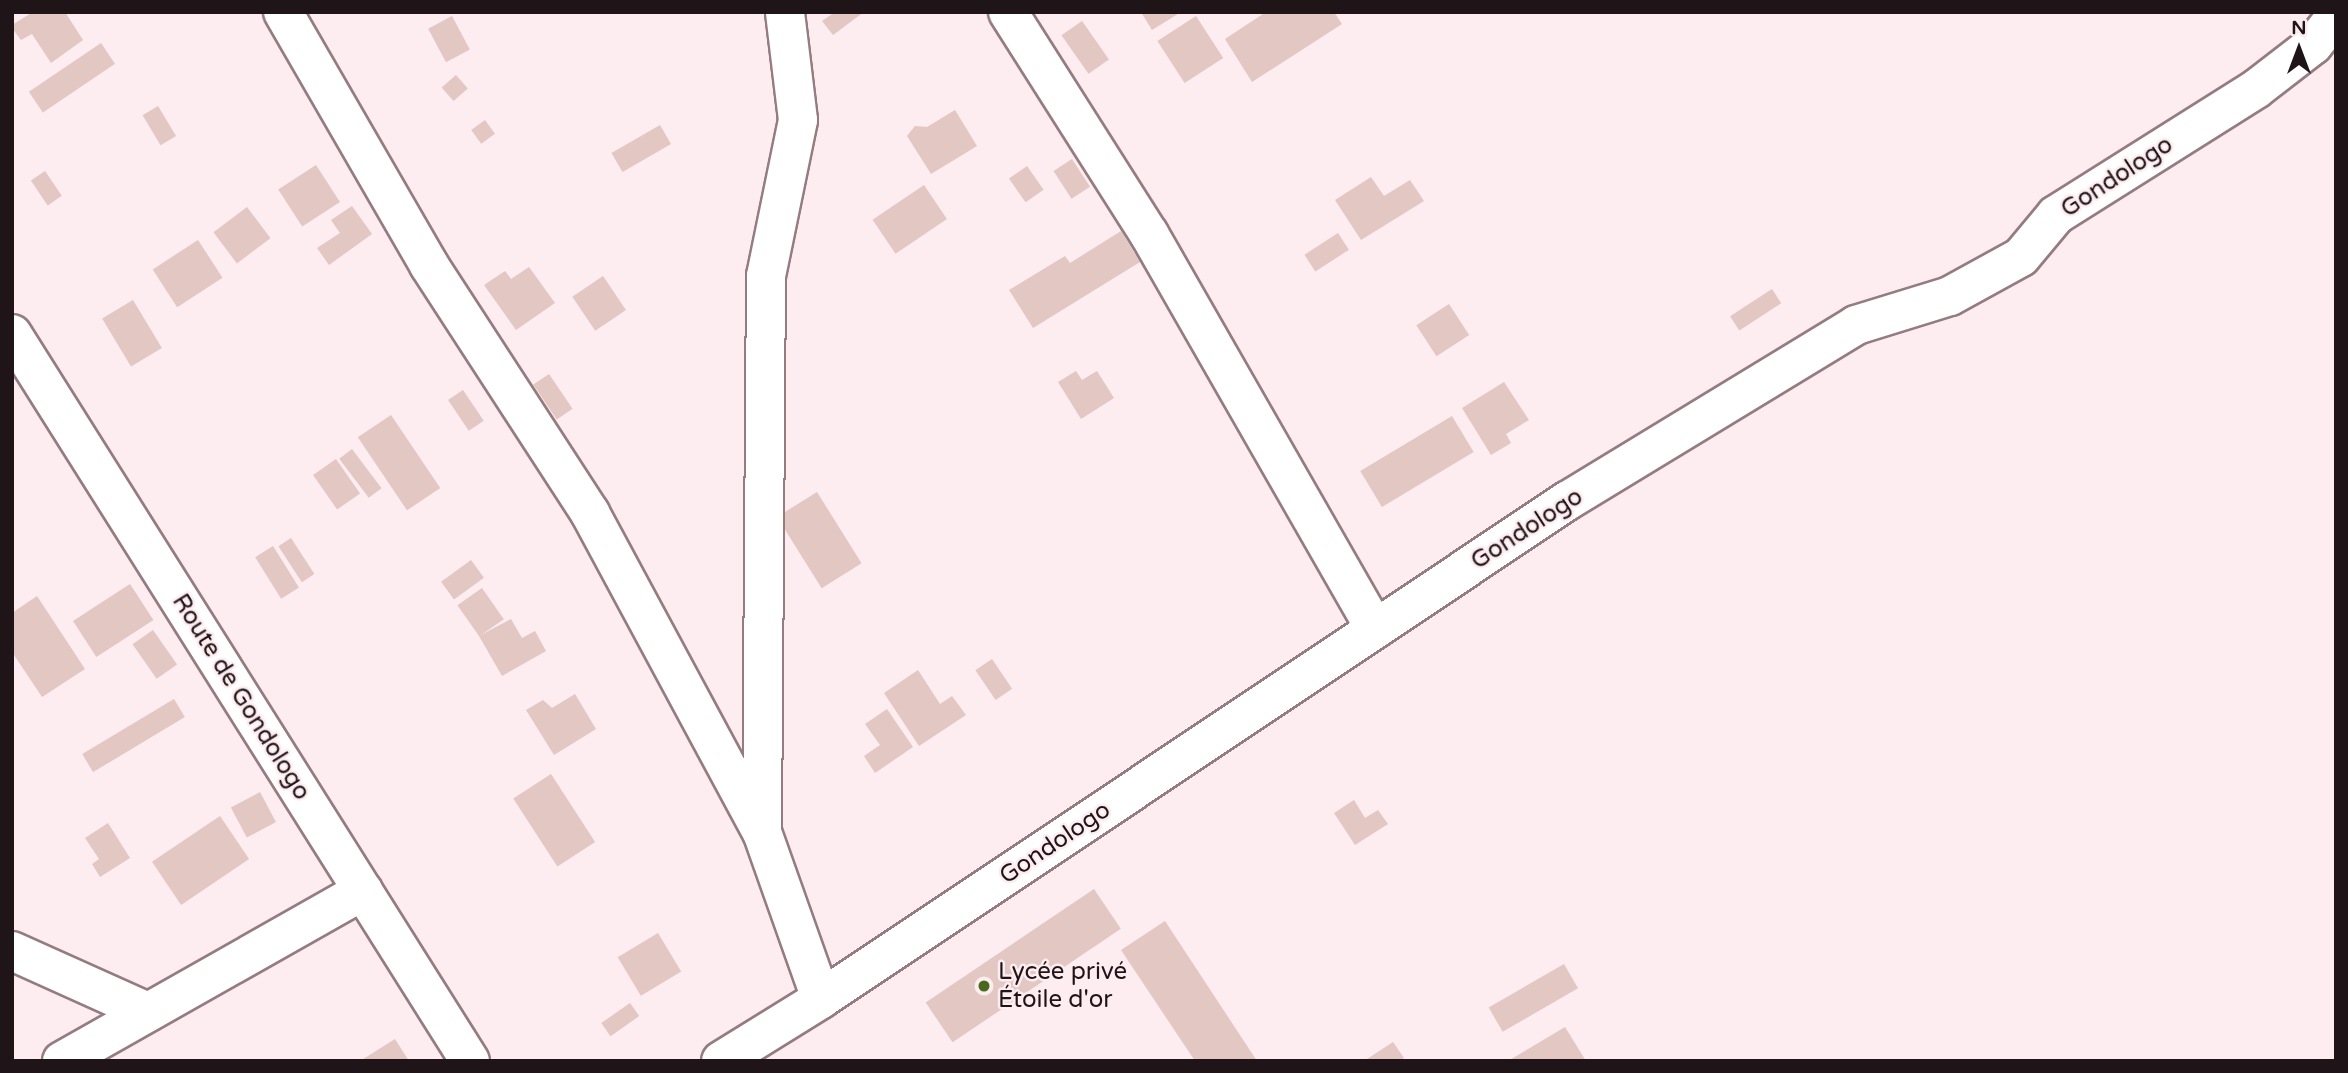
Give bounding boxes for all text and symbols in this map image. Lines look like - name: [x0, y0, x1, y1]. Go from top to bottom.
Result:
- north arrow: [2264, 14, 2334, 84]
- text: N: [2291, 17, 2307, 39]
- street label: Gondologo: [2056, 130, 2178, 224]
- street label: Gondologo: [1466, 482, 1588, 576]
- street label: Route de Gondologo: [166, 589, 316, 805]
- street label: Gondologo: [994, 795, 1116, 891]
- place label: Lycée privé Étoile d'or: [998, 958, 1127, 1014]
- marker: Lycée privé Étoile d'or: [976, 978, 992, 994]

